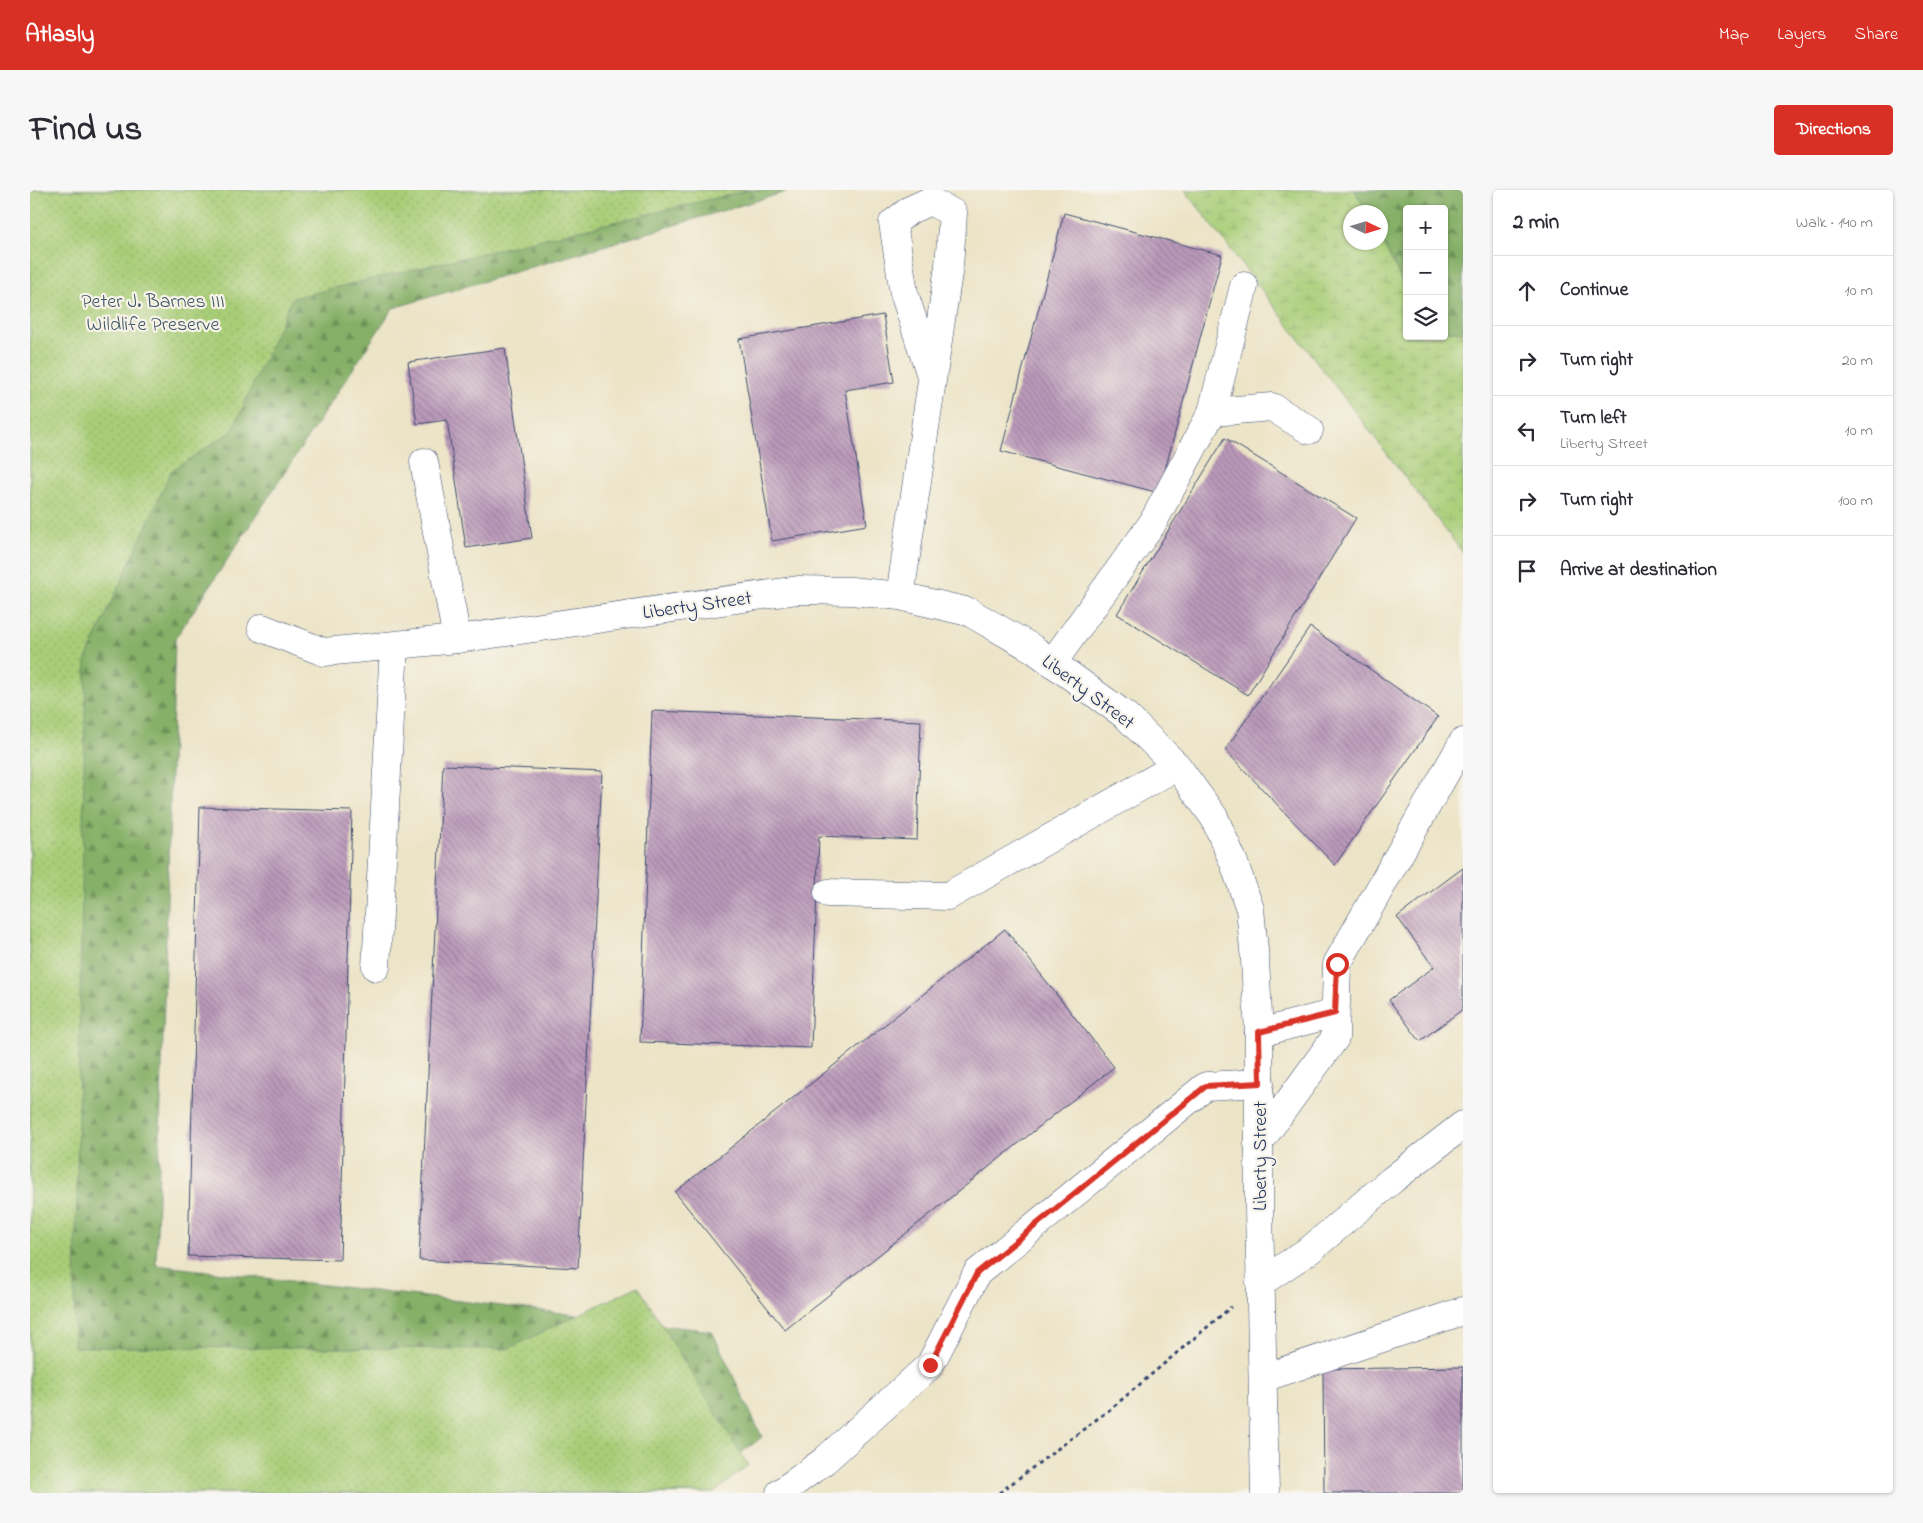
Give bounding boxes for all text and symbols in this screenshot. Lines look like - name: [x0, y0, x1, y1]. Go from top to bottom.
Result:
- text: Atlasly: [25, 18, 94, 53]
- text: Map: [1719, 22, 1749, 48]
- text: Layers: [1777, 22, 1827, 48]
- text: Share: [1855, 22, 1898, 48]
- text: Find us: [30, 105, 142, 156]
- button: Directions: [1774, 105, 1893, 155]
- north arrow: [1343, 205, 1388, 250]
- map controls: [1403, 205, 1448, 340]
- button: +: [1403, 205, 1448, 250]
- text: 2 min: [1513, 208, 1559, 238]
- text: Walk · 140 m: [1796, 211, 1873, 235]
- button: −: [1403, 250, 1448, 295]
- icon: ahead: [1513, 277, 1541, 305]
- text: Continue: [1560, 277, 1628, 304]
- text: 10 m: [1845, 279, 1873, 303]
- park label: Peter J. Barnes III Wildlife Preserve: [81, 288, 225, 340]
- button: layers: [1403, 295, 1448, 340]
- icon: right: [1513, 347, 1541, 375]
- text: Turn right: [1560, 347, 1633, 374]
- text: 20 m: [1842, 349, 1873, 373]
- text: Turn left: [1560, 405, 1627, 432]
- icon: left: [1513, 417, 1541, 445]
- text: 10 m: [1845, 419, 1873, 443]
- text: Liberty Street: [1560, 432, 1648, 456]
- icon: right: [1513, 487, 1541, 515]
- text: Turn right: [1560, 487, 1633, 514]
- text: 100 m: [1838, 489, 1873, 513]
- icon: arrive: [1513, 557, 1541, 585]
- text: Arrive at destination: [1560, 557, 1717, 584]
- street label: Liberty Street: [641, 584, 754, 628]
- street label: Liberty Street: [1035, 648, 1140, 738]
- route start: [1326, 953, 1349, 976]
- street label: Liberty Street: [1247, 1101, 1276, 1211]
- route end: [919, 1354, 942, 1377]

